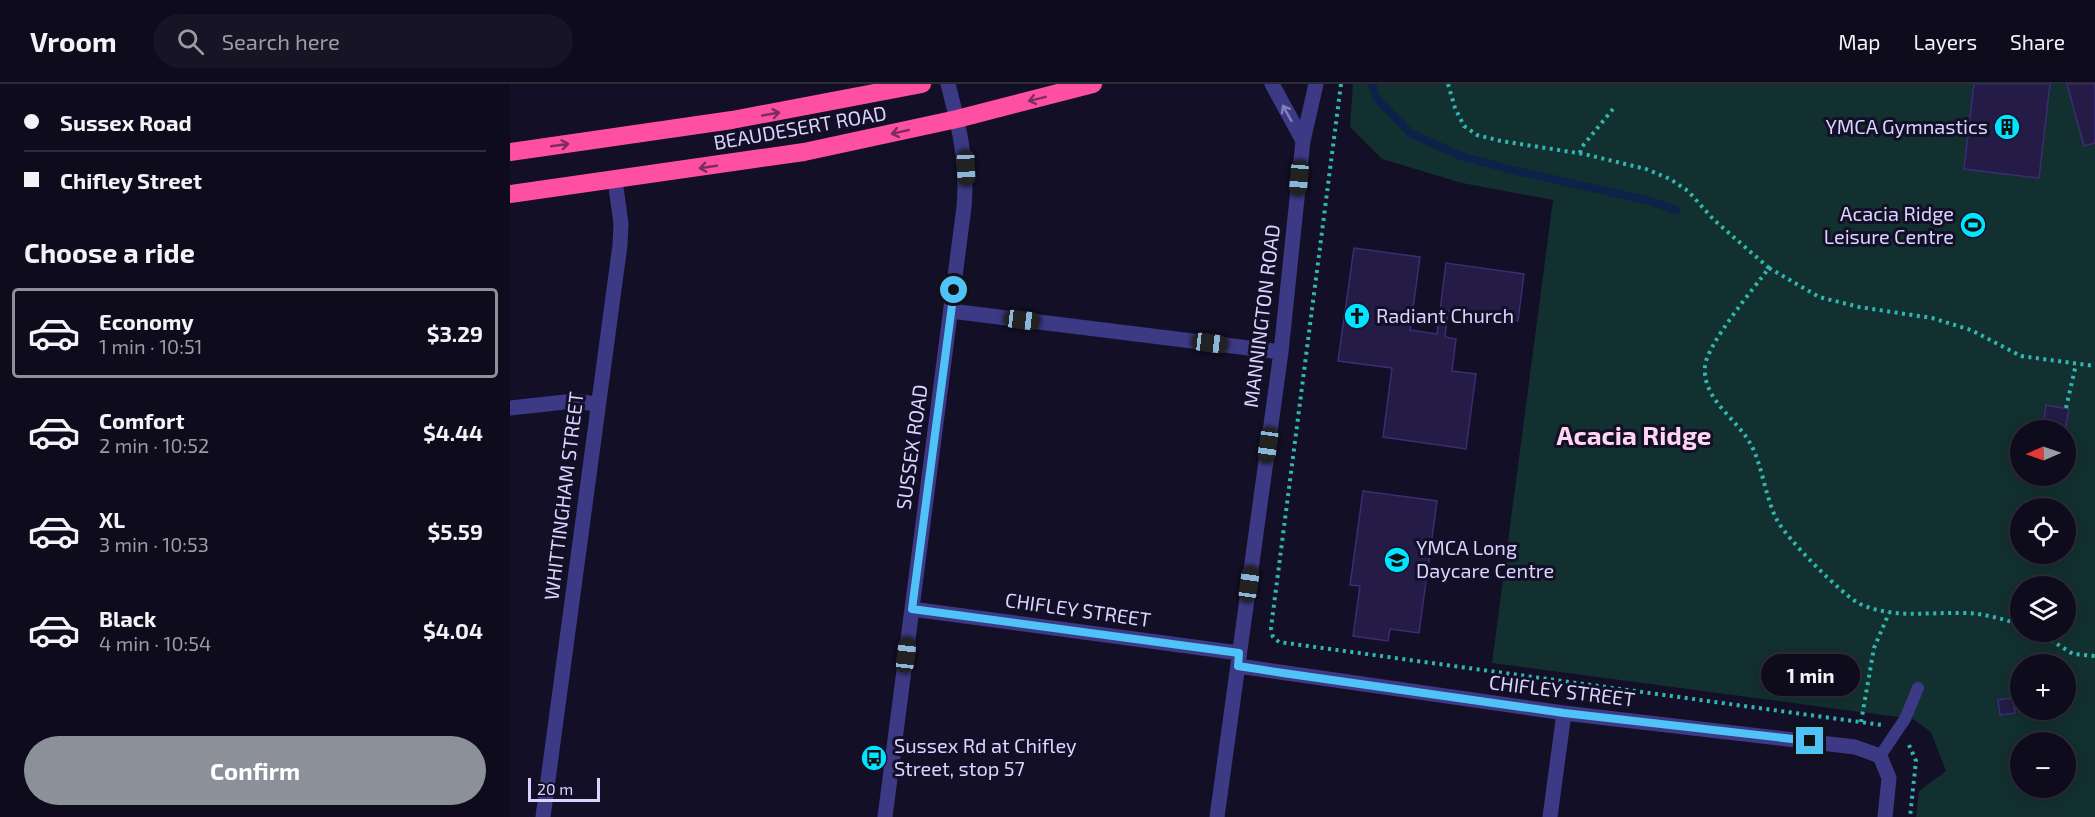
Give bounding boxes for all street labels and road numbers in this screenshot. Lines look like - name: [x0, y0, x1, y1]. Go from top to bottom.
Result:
- street label: BEAUDESERT ROAD: [711, 100, 888, 154]
- street label: MANNINGTON ROAD: [1238, 223, 1284, 409]
- street label: SUSSEX ROAD: [890, 383, 932, 511]
- street label: WHITTINGHAM STREET: [538, 390, 588, 601]
- street label: CHIFLEY STREET: [1004, 587, 1153, 631]
- street label: CHIFLEY STREET: [1488, 669, 1637, 711]

